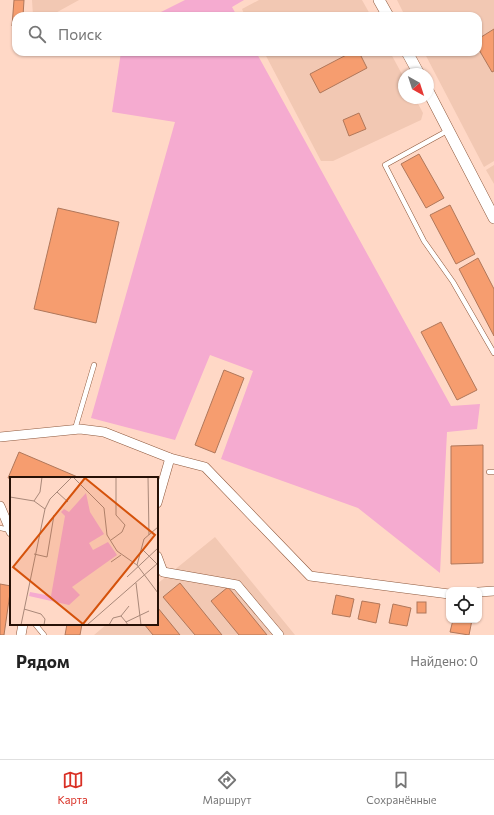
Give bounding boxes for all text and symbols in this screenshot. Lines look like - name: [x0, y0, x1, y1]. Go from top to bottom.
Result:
- search box: [12, 12, 482, 56]
- icon: search: [26, 23, 48, 45]
- text: Поиск: [58, 25, 102, 43]
- north arrow: [398, 68, 434, 104]
- inset map: [10, 477, 158, 625]
- map controls: [446, 587, 482, 623]
- button: locate: [446, 587, 482, 623]
- text: Рядом: [16, 651, 70, 672]
- text: Найдено: 0: [410, 653, 478, 669]
- tab: Карта: [57, 769, 88, 806]
- tab: Маршрут: [203, 769, 251, 806]
- tab: Сохранённые: [366, 769, 437, 806]

